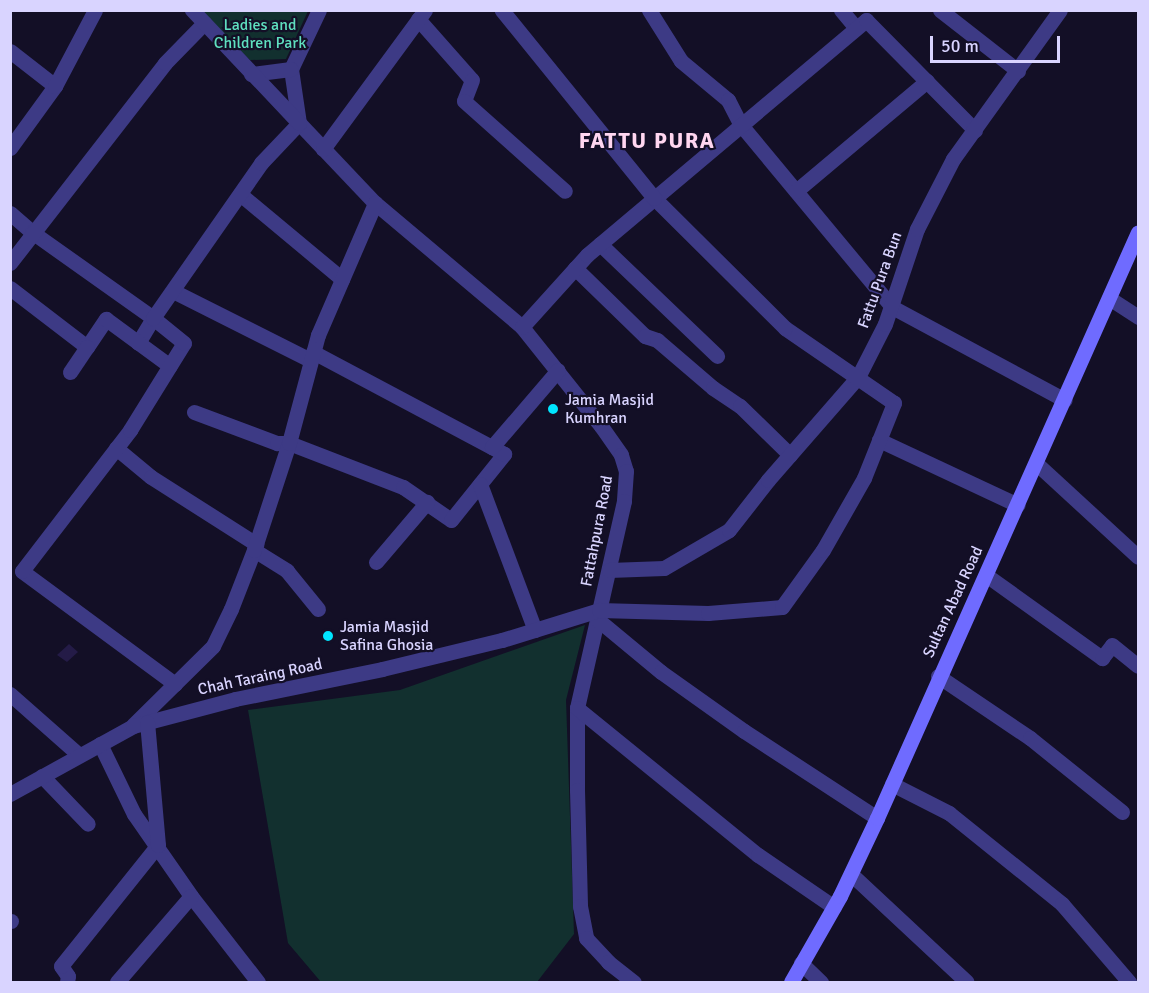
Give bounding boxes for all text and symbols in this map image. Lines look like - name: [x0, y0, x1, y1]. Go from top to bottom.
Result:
- park label: Ladies and Children Park: [214, 15, 306, 53]
- scale bar: [933, 24, 1064, 62]
- text: 50 m: [941, 35, 979, 57]
- district label: FATTU PURA: [579, 128, 715, 154]
- street label: Fattu Pura Bun: [854, 229, 906, 331]
- place label: Jamia Masjid Kumhran: [565, 390, 654, 428]
- marker: Jamia Masjid Kumhran: [546, 402, 560, 416]
- street label: Fattahpura Road: [577, 474, 617, 588]
- street label: Sultan Abad Road: [919, 543, 987, 661]
- place label: Jamia Masjid Safina Ghosia: [340, 617, 433, 655]
- marker: Jamia Masjid Safina Ghosia: [321, 629, 335, 643]
- street label: Chah Taraing Road: [196, 654, 324, 700]

